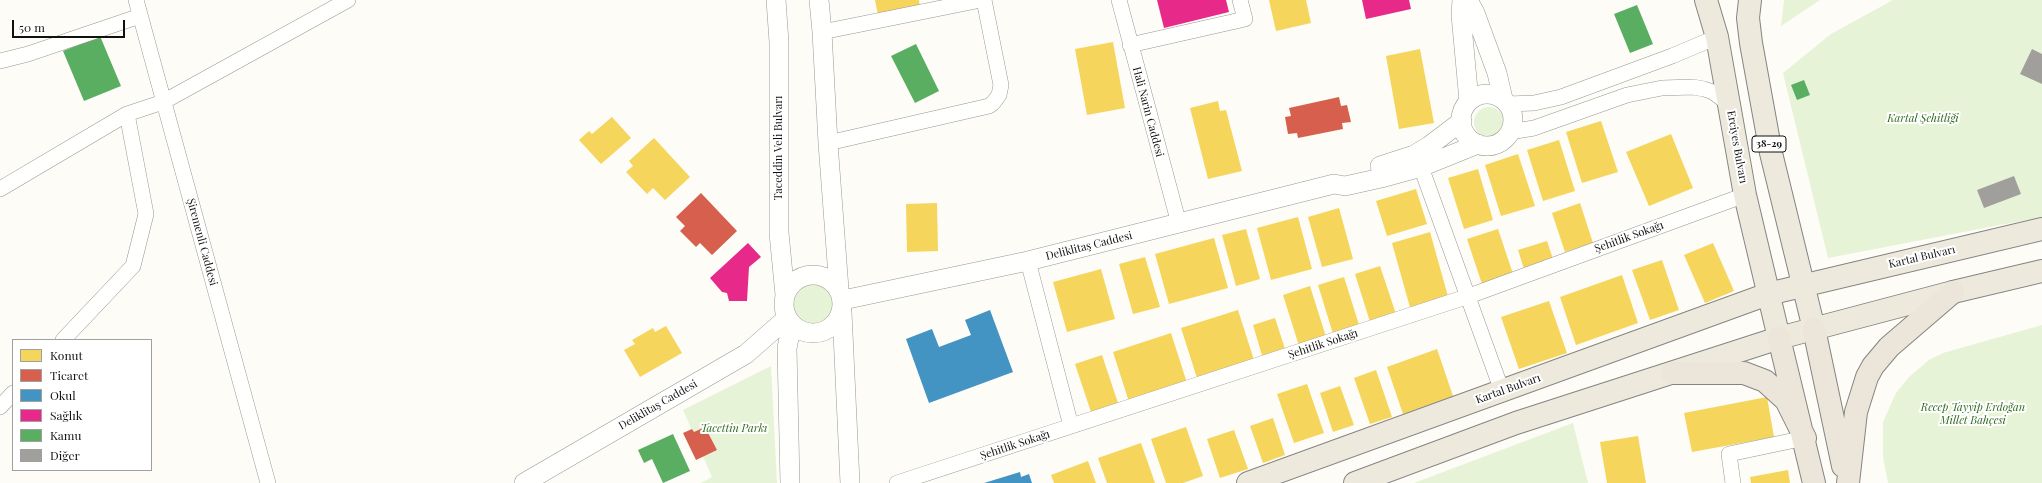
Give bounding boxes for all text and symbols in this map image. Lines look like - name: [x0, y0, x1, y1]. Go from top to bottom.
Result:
- scale bar: [14, 12, 127, 38]
- text: 50 m: [19, 19, 45, 35]
- street label: Hali Narin Caddesi: [1130, 65, 1166, 159]
- street label: Taceddin Veli Bulvarı: [772, 96, 786, 200]
- street label: Erciyes Bulvarı: [1724, 109, 1750, 185]
- park label: Kartal Şehitliği: [1887, 112, 1959, 126]
- road number: 38-29: [1752, 136, 1786, 152]
- street label: Şiremenli Caddesi: [184, 197, 220, 287]
- street label: Şehitlik Sokağı: [1593, 218, 1665, 256]
- street label: Deliklitaş Caddesi: [1044, 229, 1134, 263]
- street label: Kartal Bulvarı: [1887, 243, 1957, 271]
- street label: Şehitlik Sokağı: [1286, 327, 1360, 361]
- legend: [12, 339, 152, 471]
- text: Konut: [50, 347, 83, 363]
- text: Ticaret: [50, 367, 88, 383]
- street label: Kartal Bulvarı: [1474, 371, 1542, 407]
- street label: Deliklitaş Caddesi: [616, 377, 700, 433]
- text: Okul: [50, 387, 76, 403]
- park label: Recep Tayyip Erdoğan Millet Bahçesi: [1921, 401, 2025, 427]
- text: Sağlık: [50, 407, 82, 423]
- park label: Tacettin Parkı: [701, 422, 767, 436]
- text: Kamu: [50, 427, 81, 443]
- street label: Şehitlik Sokağı: [978, 428, 1052, 462]
- text: Diğer: [50, 447, 80, 463]

